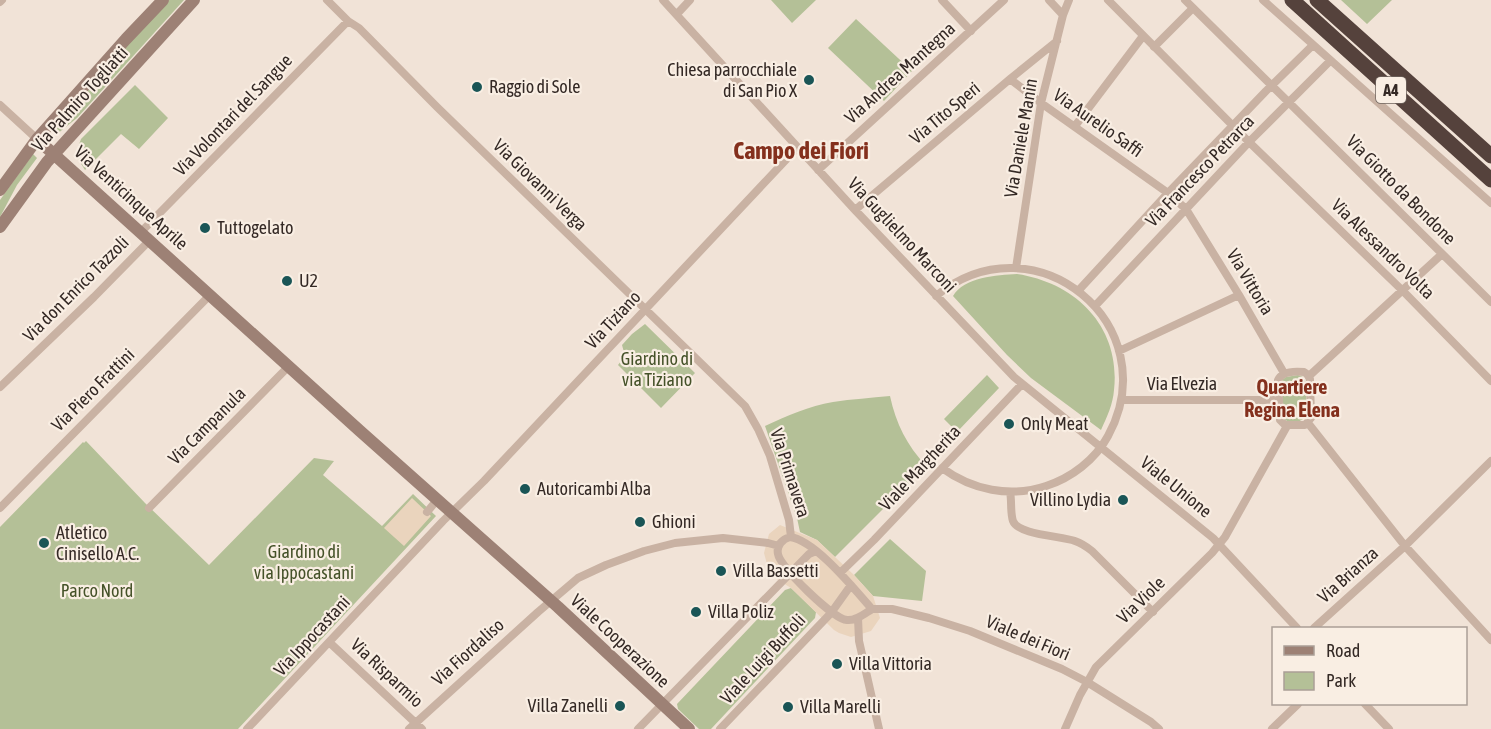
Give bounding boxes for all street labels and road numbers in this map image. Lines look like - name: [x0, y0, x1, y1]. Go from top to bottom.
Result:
- street label: Via Andrea Mantegna: [840, 18, 959, 128]
- street label: Via Palmiro Togliatti: [27, 42, 132, 155]
- street label: Via Volontari del Sangue: [169, 49, 296, 180]
- street label: Via Tito Speri: [905, 77, 984, 148]
- street label: Via Daniele Manin: [1000, 77, 1041, 199]
- road number: A4: [1376, 77, 1406, 103]
- street label: Via Aurelio Saffi: [1049, 84, 1147, 161]
- street label: Via Francesco Petrarca: [1141, 110, 1258, 231]
- street label: Via Giotto da Bondone: [1342, 131, 1460, 249]
- street label: Via Giovanni Verga: [489, 135, 592, 235]
- street label: Via Venticinque Aprile: [70, 141, 192, 254]
- street label: Via Guglielmo Marconi: [844, 173, 961, 296]
- street label: Via Alessandro Volta: [1327, 194, 1439, 303]
- street label: Via don Enrico Tazzoli: [19, 232, 133, 346]
- street label: Via Vittoria: [1223, 245, 1278, 319]
- street label: Via Tiziano: [581, 286, 645, 353]
- street label: Via Piero Frattini: [47, 344, 138, 435]
- street label: Via Elvezia: [1147, 373, 1217, 394]
- street label: Via Campanula: [164, 383, 250, 469]
- street label: Viale Margherita: [875, 420, 965, 515]
- street label: Via Primavera: [766, 426, 815, 520]
- street label: Viale Unione: [1137, 452, 1216, 522]
- street label: Via Brianza: [1313, 542, 1382, 607]
- street label: Via Viole: [1113, 572, 1169, 627]
- street label: Viale Cooperazione: [567, 589, 674, 692]
- street label: Via Ippocastani: [269, 591, 354, 680]
- street label: Viale Luigi Buffoli: [716, 609, 810, 708]
- street label: Viale dei Fiori: [983, 610, 1073, 665]
- street label: Via Fiordaliso: [427, 614, 508, 689]
- street label: Via Risparmio: [347, 634, 428, 711]

